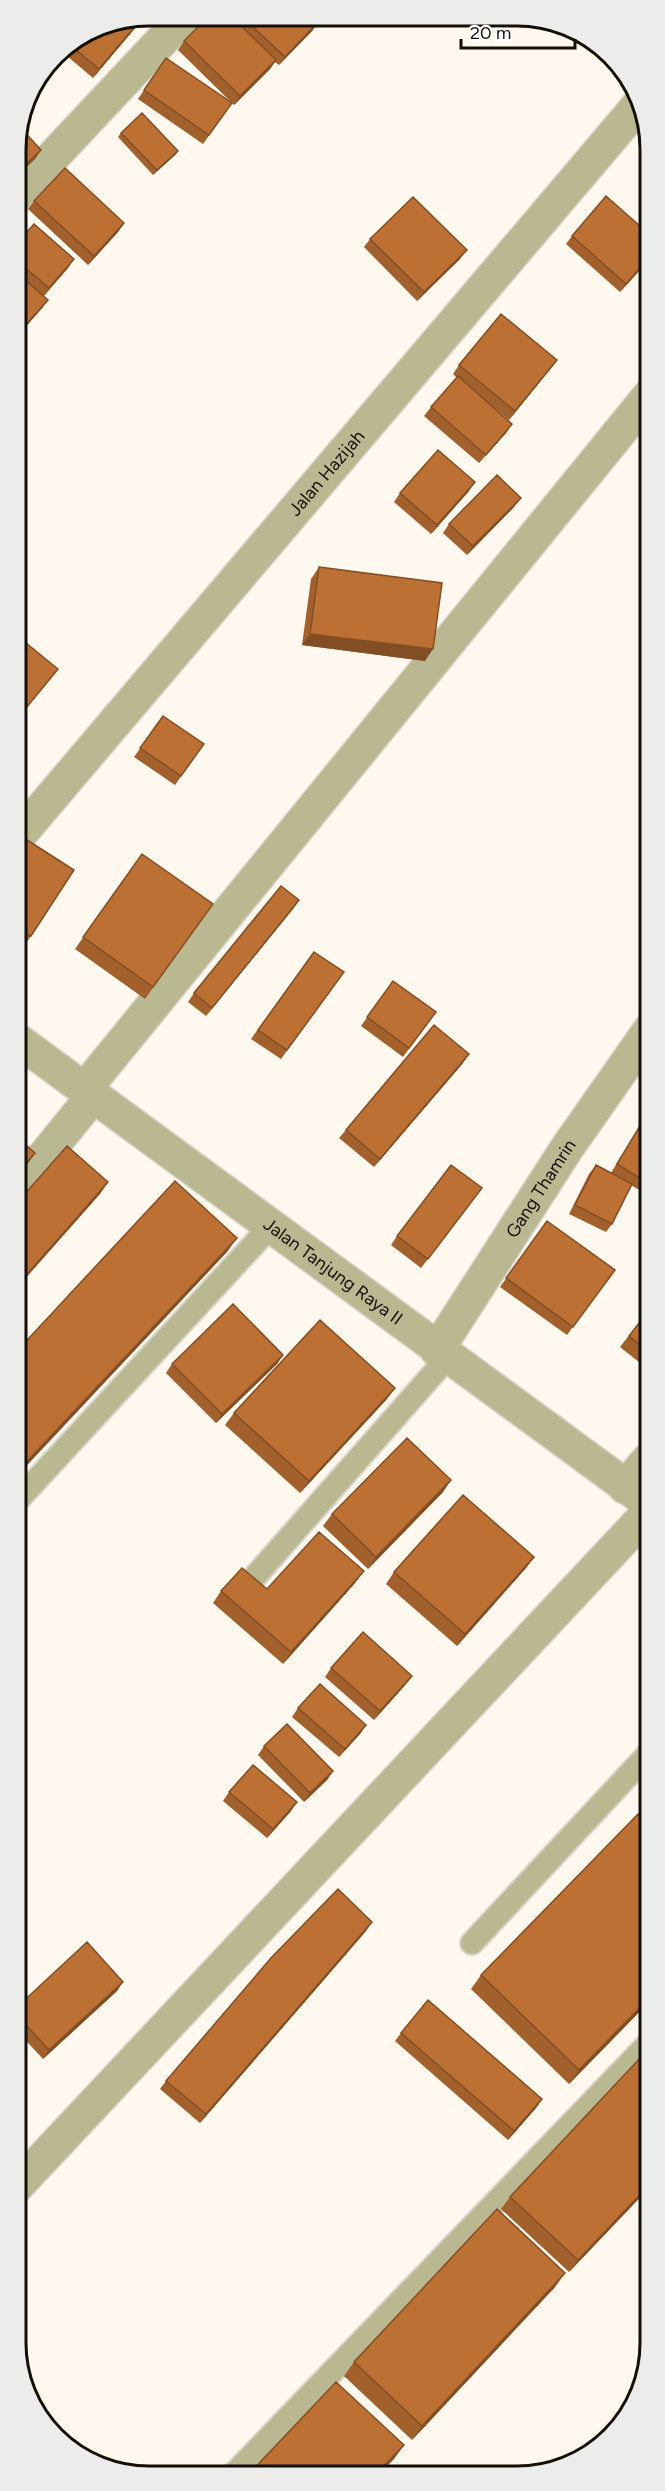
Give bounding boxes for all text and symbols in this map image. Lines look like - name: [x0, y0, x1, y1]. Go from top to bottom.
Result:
- scale bar: [461, 12, 575, 50]
- text: 20 m: [470, 22, 511, 44]
- street label: Jalan Hazijah: [284, 425, 369, 521]
- street label: Gang Thamrin: [501, 1135, 581, 1242]
- street label: Jalan Tanjung Raya II: [259, 1213, 407, 1330]

